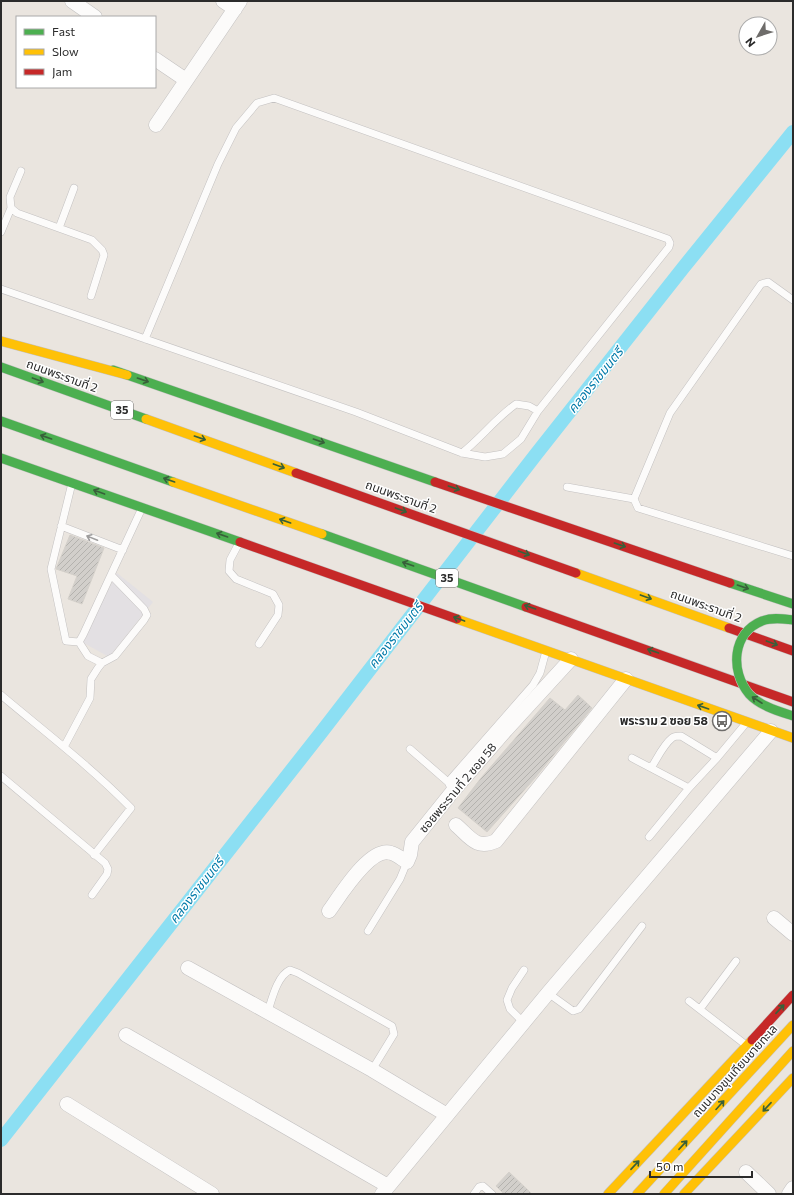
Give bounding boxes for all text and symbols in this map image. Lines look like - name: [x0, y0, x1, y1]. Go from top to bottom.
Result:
- legend: [16, 16, 156, 88]
- north arrow: [738, 16, 778, 56]
- text: Fast: [52, 24, 75, 38]
- text: N: [742, 35, 757, 50]
- text: Slow: [52, 44, 79, 58]
- text: Jam: [52, 64, 72, 79]
- water label: คลองราชมนตรี: [564, 342, 628, 416]
- street label: ถนนพระรามที่ 2: [25, 355, 100, 395]
- one-way arrow: [31, 377, 44, 384]
- one-way arrow: [137, 377, 150, 384]
- road number: 35: [111, 401, 133, 419]
- one-way arrow: [40, 432, 52, 440]
- one-way arrow: [193, 434, 205, 442]
- one-way arrow: [313, 438, 325, 446]
- one-way arrow: [273, 462, 285, 470]
- one-way arrow: [163, 475, 175, 483]
- street label: ถนนพระรามที่ 2: [364, 476, 439, 516]
- one-way arrow: [448, 485, 460, 493]
- one-way arrow: [93, 488, 105, 496]
- one-way arrow: [395, 506, 407, 514]
- one-way arrow: [279, 516, 291, 524]
- one-way arrow: [216, 531, 228, 539]
- one-way arrow: [87, 533, 99, 541]
- one-way arrow: [614, 542, 627, 549]
- one-way arrow: [517, 550, 529, 558]
- one-way arrow: [401, 560, 414, 567]
- road number: 35: [436, 569, 458, 587]
- one-way arrow: [737, 584, 749, 592]
- street label: ถนนพระรามที่ 2: [669, 585, 744, 625]
- one-way arrow: [640, 594, 652, 602]
- water label: คลองราชมนตรี: [364, 597, 427, 671]
- one-way arrow: [525, 603, 537, 611]
- one-way arrow: [453, 615, 465, 623]
- one-way arrow: [765, 639, 777, 647]
- one-way arrow: [647, 646, 659, 654]
- one-way arrow: [752, 696, 763, 704]
- one-way arrow: [698, 702, 710, 710]
- bus stop icon: พระราม 2 ซอย 58: [711, 710, 733, 732]
- place label: พระราม 2 ซอย 58: [620, 713, 708, 727]
- street label: ซอยพระรามที่ 2 ซอย 58: [415, 739, 499, 835]
- water label: คลองราชมนตรี: [165, 852, 228, 926]
- one-way arrow: [776, 1004, 785, 1014]
- street label: ถนนบางขุนเทียนชายทะเล: [689, 1021, 780, 1120]
- one-way arrow: [715, 1100, 725, 1110]
- one-way arrow: [762, 1102, 771, 1112]
- one-way arrow: [678, 1140, 688, 1150]
- scale bar: [650, 1153, 752, 1179]
- text: 50 m: [656, 1159, 684, 1173]
- one-way arrow: [630, 1160, 639, 1171]

